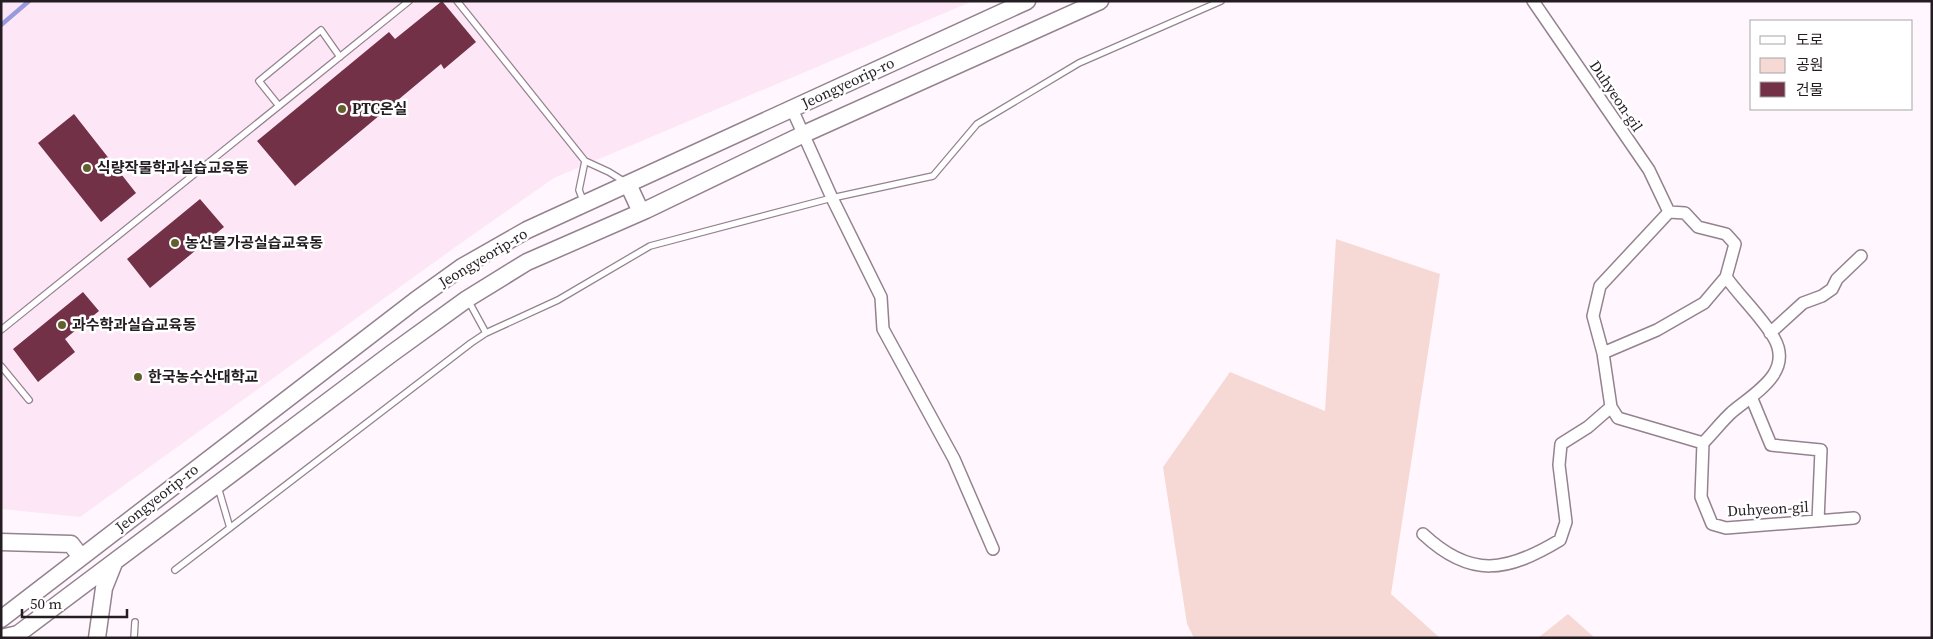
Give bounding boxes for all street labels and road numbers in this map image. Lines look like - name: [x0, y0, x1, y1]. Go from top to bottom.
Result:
- street label: Jeongyeorip-ro: [797, 52, 898, 114]
- street label: Duhyeon-gil: [1585, 56, 1648, 136]
- street label: Jeongyeorip-ro: [434, 223, 531, 293]
- street label: Jeongyeorip-ro: [110, 459, 203, 537]
- street label: Duhyeon-gil: [1727, 496, 1810, 521]

